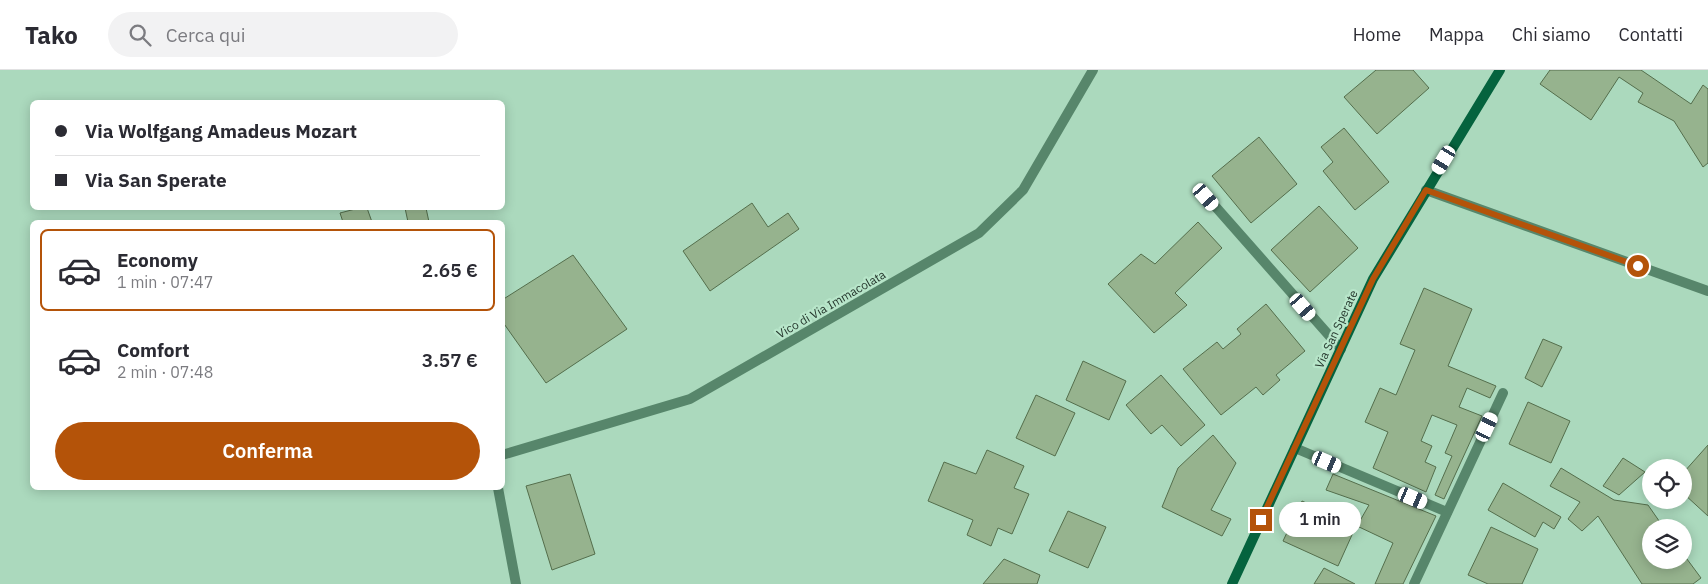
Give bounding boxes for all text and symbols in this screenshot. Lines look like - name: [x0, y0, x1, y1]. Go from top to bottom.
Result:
- search box: [108, 12, 458, 57]
- text: Tako: [25, 19, 78, 51]
- icon: search: [126, 21, 154, 49]
- text: Cerca qui: [166, 23, 246, 47]
- text: Home: [1353, 23, 1401, 46]
- text: Mappa: [1429, 23, 1484, 46]
- text: Chi siamo: [1512, 23, 1591, 46]
- text: Contatti: [1619, 23, 1683, 46]
- text: Via Wolfgang Amadeus Mozart: [85, 119, 357, 143]
- car: [1429, 143, 1458, 177]
- text: Via San Sperate: [85, 168, 227, 192]
- car: [1190, 181, 1221, 213]
- icon: car: [57, 248, 102, 293]
- text: Economy: [117, 248, 198, 272]
- route start: [1627, 255, 1649, 277]
- text: 2.65 €: [422, 258, 478, 282]
- street label: Vico di Via Immacolata: [774, 266, 889, 341]
- text: 1 min · 07:47: [117, 272, 213, 292]
- street label: Via San Sperate: [1311, 287, 1361, 371]
- car: [1287, 291, 1318, 323]
- icon: car: [57, 338, 102, 383]
- text: Comfort: [117, 338, 190, 362]
- text: 3.57 €: [422, 348, 478, 372]
- text: 2 min · 07:48: [117, 362, 213, 382]
- car: [1473, 410, 1500, 444]
- button: Conferma: [55, 422, 480, 480]
- car: [1310, 449, 1343, 475]
- map controls: [1642, 459, 1692, 569]
- button: locate: [1642, 459, 1692, 509]
- car: [1396, 485, 1429, 511]
- callout: 1 min: [1278, 502, 1361, 538]
- route end: [1250, 509, 1272, 531]
- text: 1 min: [1299, 509, 1341, 529]
- button: layers: [1642, 519, 1692, 569]

